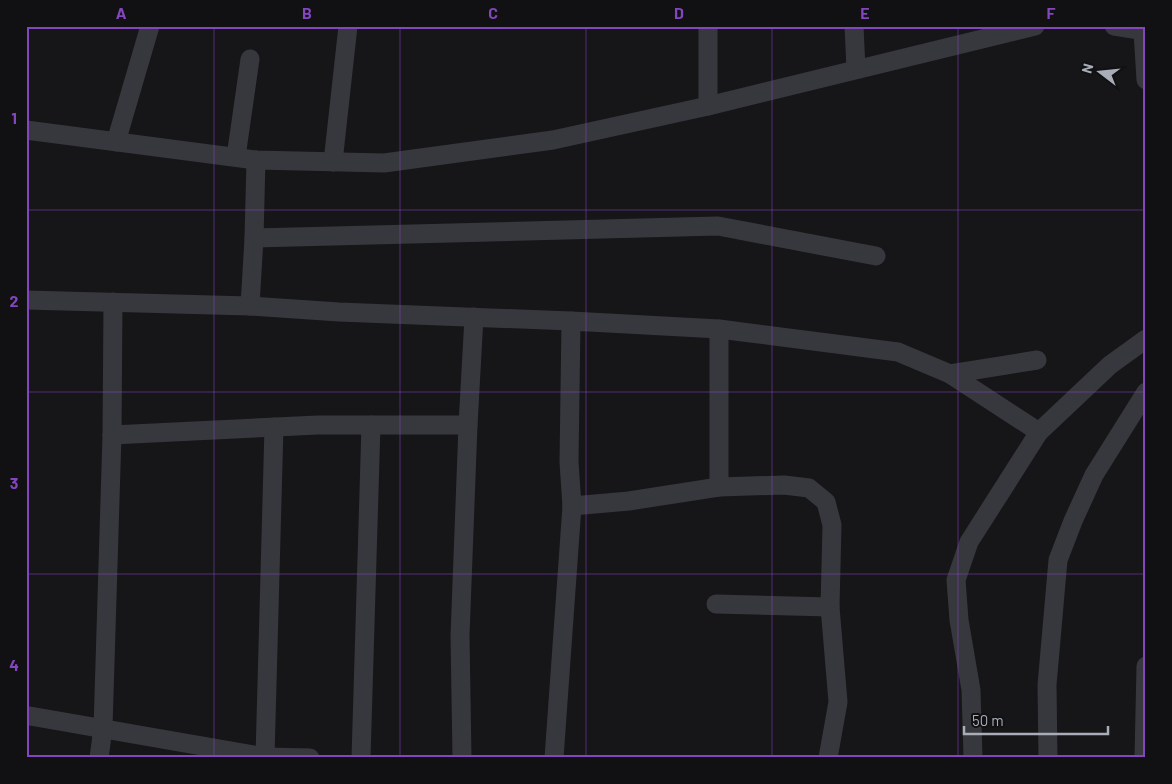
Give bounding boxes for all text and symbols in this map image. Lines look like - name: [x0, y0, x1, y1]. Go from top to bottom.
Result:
- text: A: [116, 3, 127, 22]
- text: B: [302, 3, 312, 22]
- text: C: [488, 3, 498, 22]
- text: D: [674, 3, 684, 22]
- text: E: [860, 3, 870, 22]
- text: F: [1047, 3, 1056, 22]
- north arrow: [1074, 48, 1124, 98]
- text: N: [1078, 61, 1096, 75]
- text: 1: [11, 108, 17, 127]
- text: 2: [10, 291, 19, 310]
- text: 3: [10, 473, 18, 492]
- text: 4: [9, 655, 19, 674]
- scale bar: [964, 704, 1108, 736]
- text: 50 m: [972, 711, 1004, 729]

